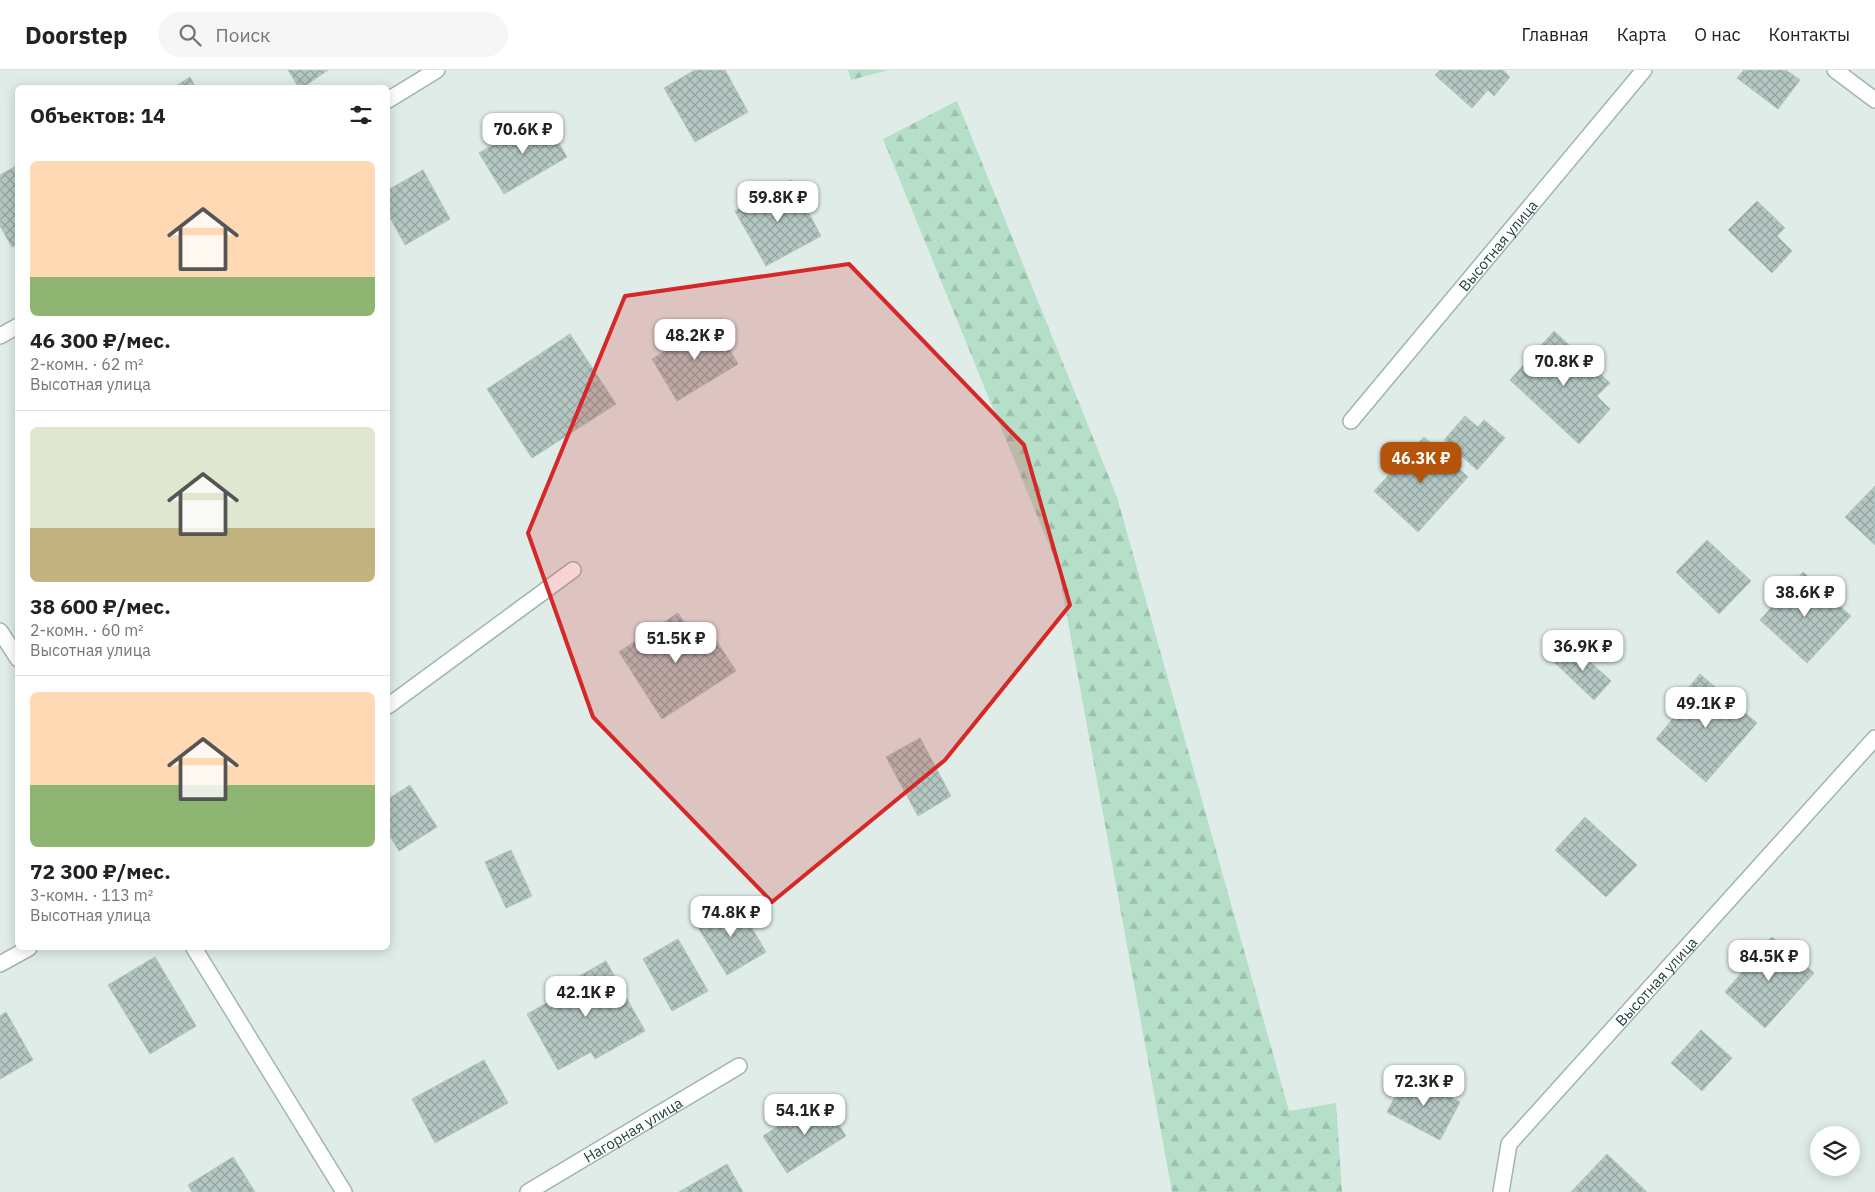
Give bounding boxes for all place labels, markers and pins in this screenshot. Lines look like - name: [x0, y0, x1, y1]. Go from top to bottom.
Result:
- pin: 70.6K ₽: [477, 112, 569, 155]
- pin: 59.8K ₽: [732, 180, 824, 223]
- pin: 48.2K ₽: [649, 318, 741, 361]
- pin: 70.8K ₽: [1518, 344, 1610, 387]
- pin: 46.3K ₽: [1375, 442, 1467, 484]
- pin: 38.6K ₽: [1759, 576, 1851, 618]
- pin: 51.5K ₽: [630, 622, 722, 664]
- pin: 36.9K ₽: [1537, 630, 1629, 672]
- pin: 49.1K ₽: [1660, 686, 1752, 729]
- pin: 74.8K ₽: [685, 896, 777, 938]
- pin: 84.5K ₽: [1723, 940, 1815, 982]
- pin: 42.1K ₽: [540, 976, 632, 1018]
- pin: 72.3K ₽: [1378, 1064, 1470, 1107]
- pin: 54.1K ₽: [759, 1094, 851, 1136]

